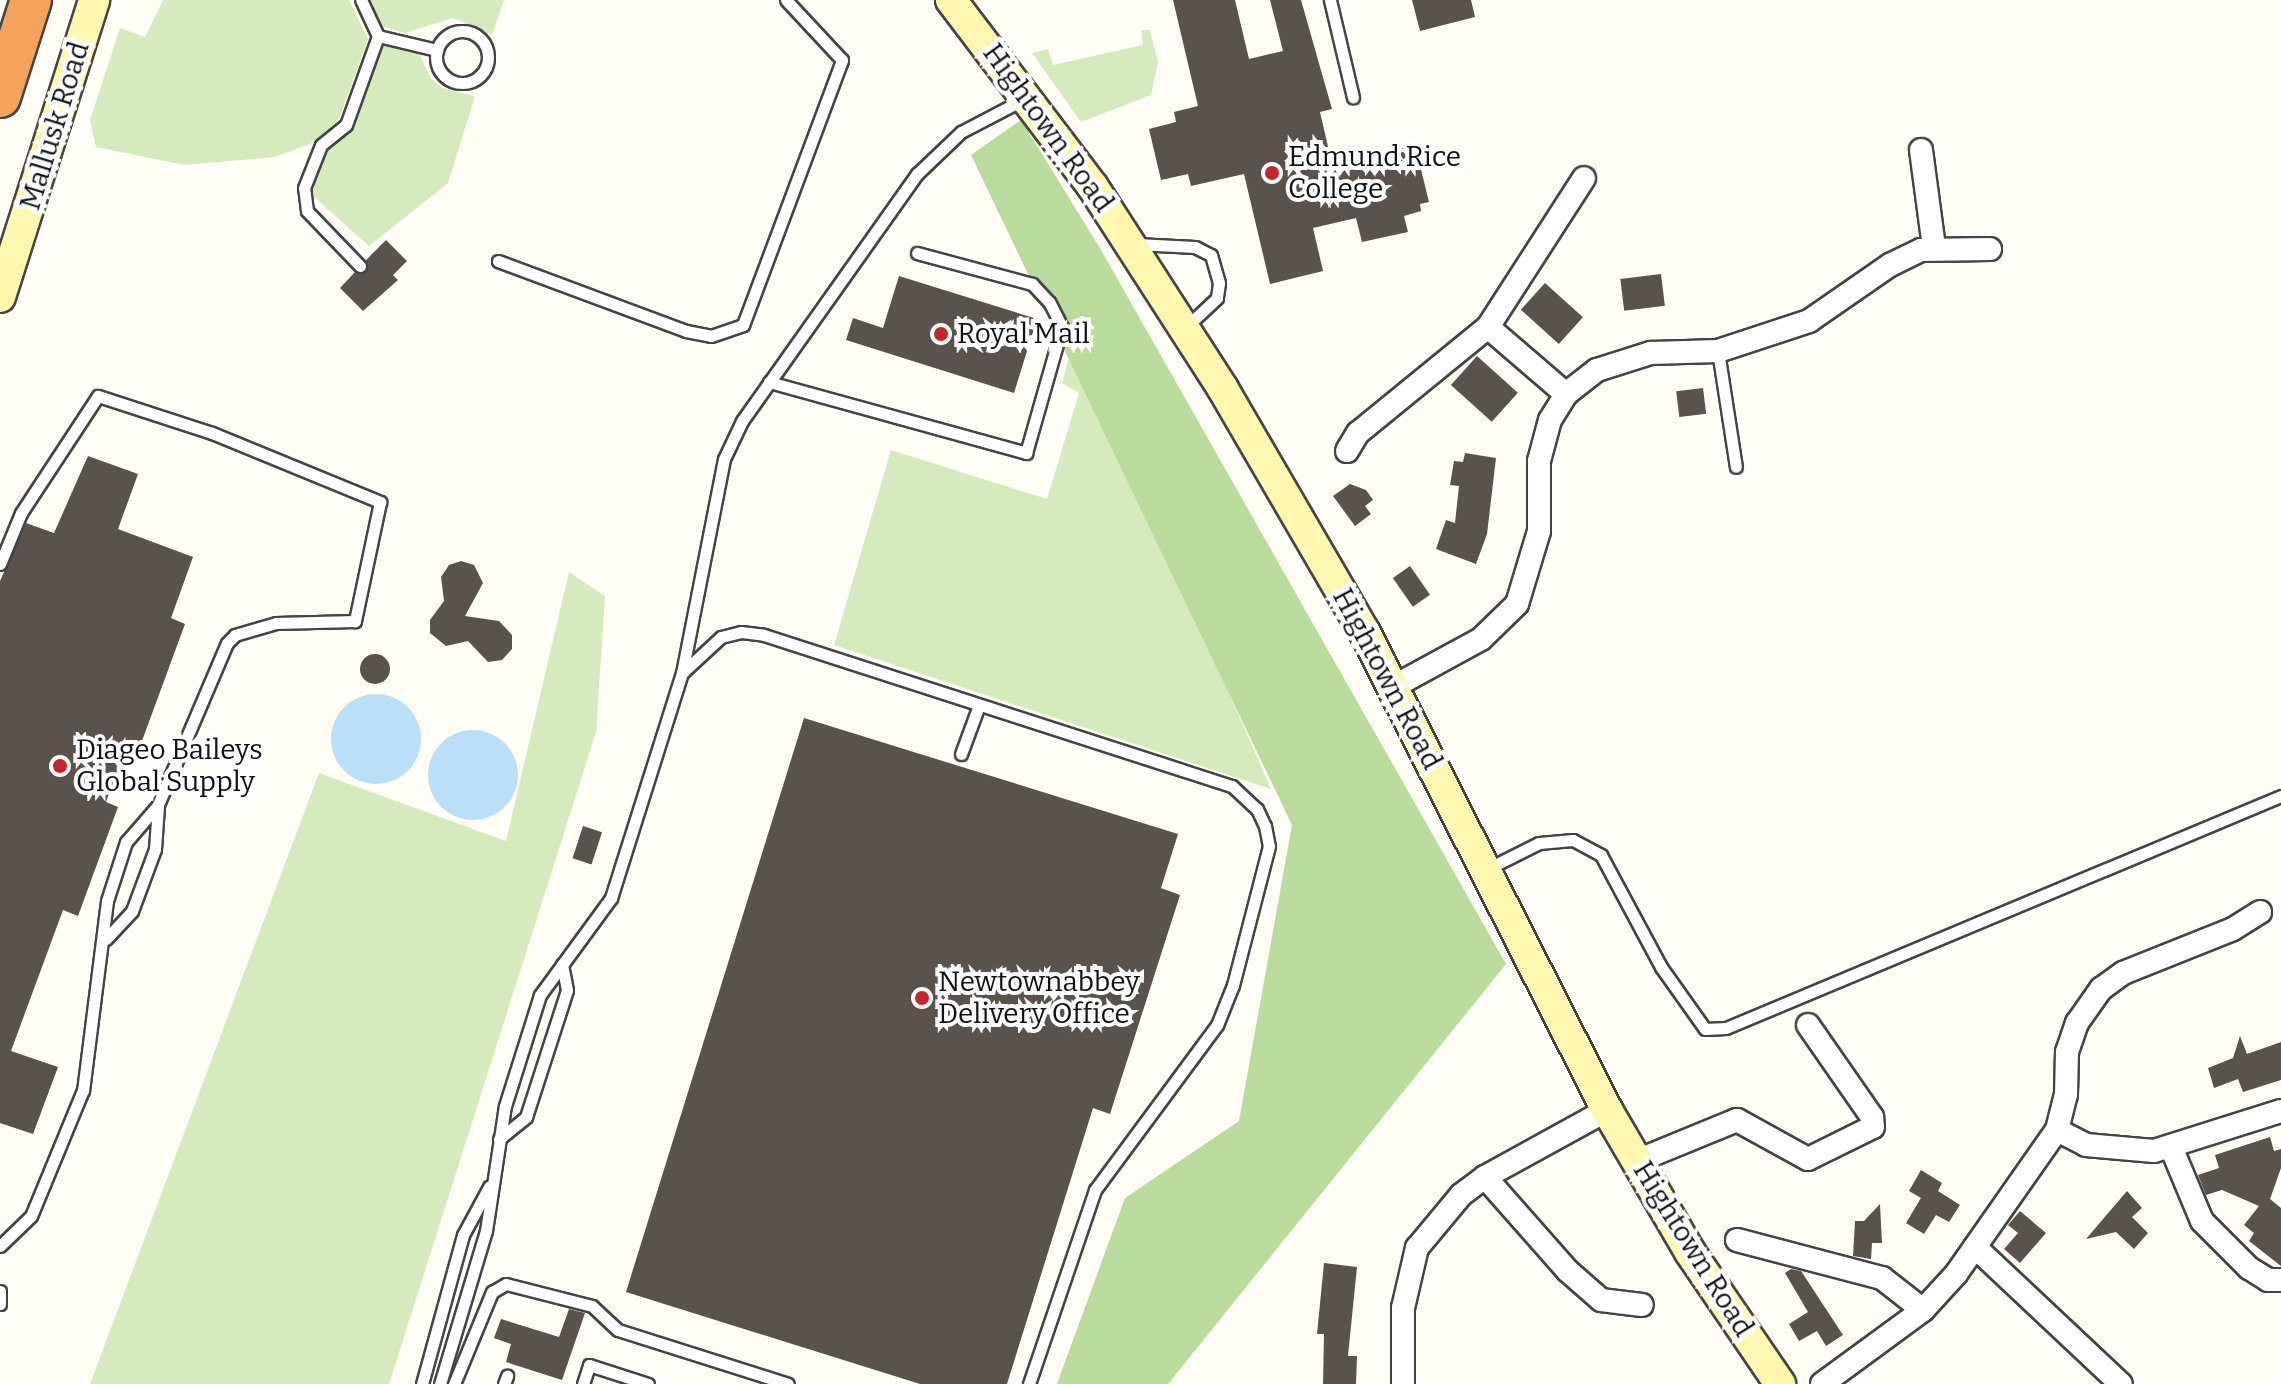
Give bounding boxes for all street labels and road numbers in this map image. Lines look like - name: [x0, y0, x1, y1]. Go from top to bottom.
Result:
- street label: Hightown Road: [976, 37, 1120, 219]
- street label: Mallusk Road: [14, 38, 96, 214]
- street label: Hightown Road: [1325, 583, 1449, 775]
- street label: Hightown Road: [1626, 1155, 1760, 1343]

